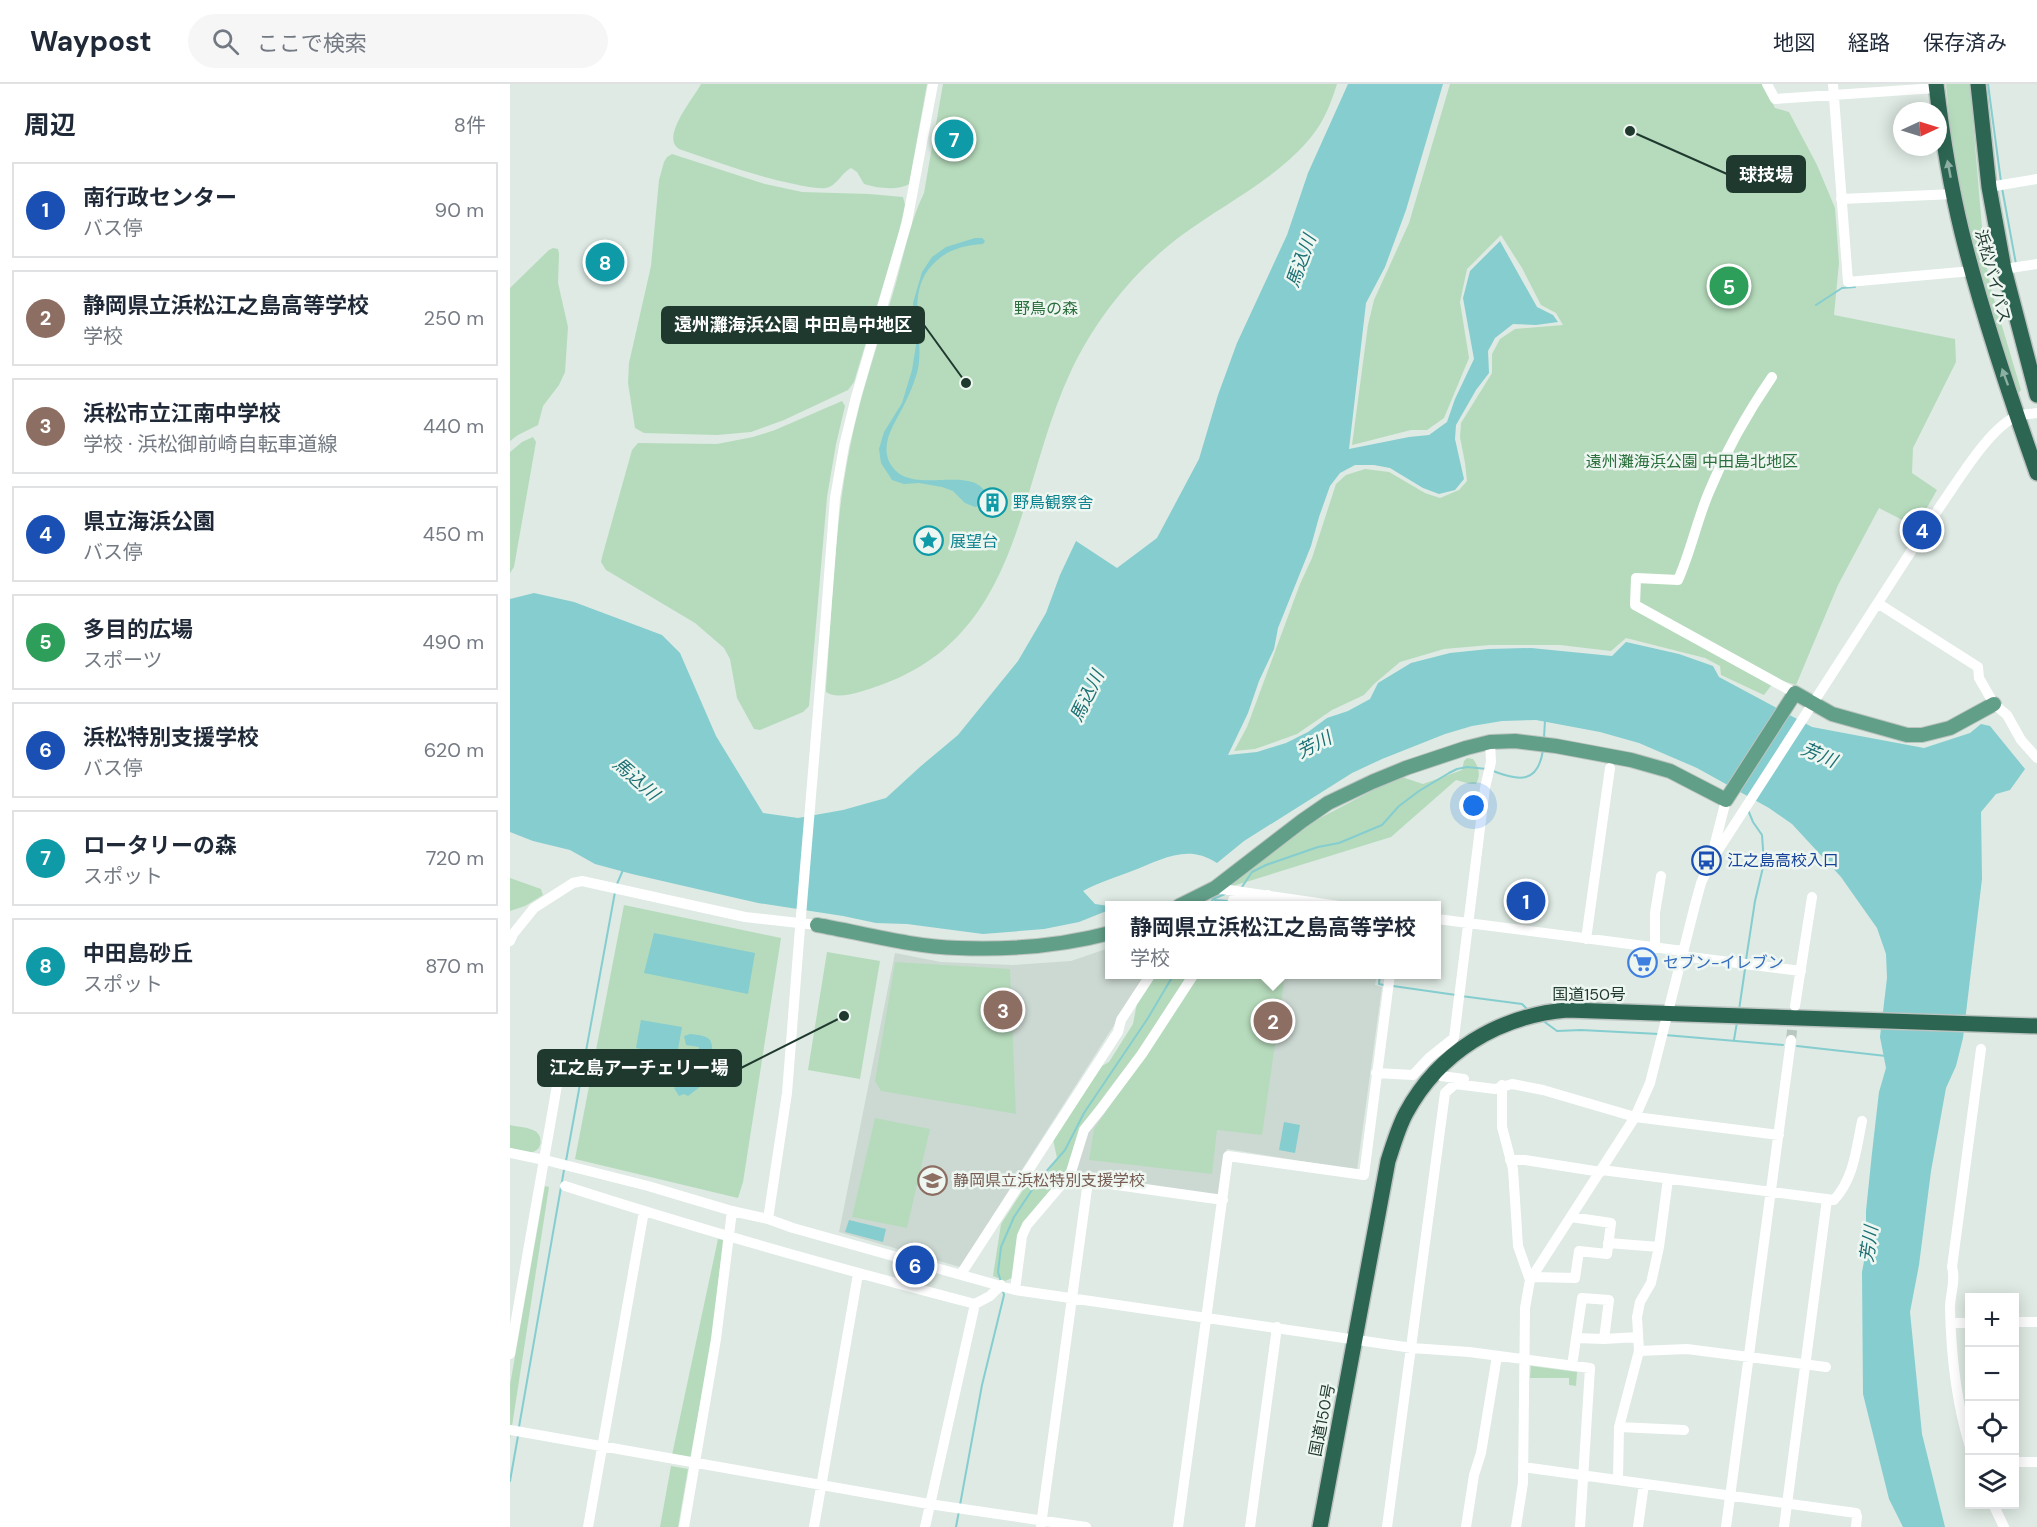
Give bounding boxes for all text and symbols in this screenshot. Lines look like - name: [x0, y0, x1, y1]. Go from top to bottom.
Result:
- search box: [188, 14, 608, 68]
- text: Waypost: [30, 23, 152, 60]
- icon: search: [209, 25, 242, 58]
- text: ここで検索: [257, 29, 367, 58]
- text: 地図: [1773, 29, 1815, 57]
- text: 経路: [1848, 29, 1890, 57]
- text: 保存済み: [1923, 29, 2007, 57]
- north arrow: [1893, 102, 1947, 156]
- text: 周辺: [24, 108, 76, 142]
- text: 8件: [454, 112, 486, 138]
- pin: 7: [934, 116, 974, 162]
- callout: 球技場: [1727, 156, 1805, 192]
- one-way arrow: [1944, 159, 1953, 178]
- text: 球技場: [1739, 163, 1793, 187]
- text: 南行政センター: [83, 183, 237, 212]
- text: 1: [42, 197, 49, 223]
- text: 90 m: [435, 197, 484, 223]
- text: バス停: [83, 215, 143, 241]
- street label: 浜松バイパス: [1970, 227, 2016, 325]
- water label: 馬込川: [1280, 230, 1322, 290]
- pin: 8: [586, 240, 625, 285]
- pin: 5: [1710, 264, 1748, 308]
- text: 静岡県立浜松江之島高等学校: [83, 291, 369, 320]
- park label: 野鳥の森: [1014, 298, 1078, 319]
- text: 2: [40, 305, 51, 331]
- text: 250 m: [423, 305, 484, 331]
- callout: 遠州灘海浜公園 中田島中地区: [662, 307, 924, 343]
- text: 遠州灘海浜公園 中田島中地区: [674, 313, 912, 337]
- text: 学校: [83, 323, 123, 349]
- one-way arrow: [1999, 368, 2009, 386]
- text: 浜松市立江南中学校: [83, 399, 281, 428]
- text: 3: [39, 413, 52, 439]
- text: 440 m: [423, 413, 484, 439]
- text: 学校 · 浜松御前崎自転車道線: [83, 431, 338, 457]
- park label: 遠州灘海浜公園 中田島北地区: [1586, 451, 1798, 472]
- building icon: 野鳥観察舎: [976, 486, 1008, 518]
- place label: 野鳥観察舎: [1013, 492, 1093, 513]
- text: 県立海浜公園: [83, 507, 215, 536]
- pin: 4: [1902, 508, 1942, 552]
- text: 4: [39, 521, 52, 547]
- text: 450 m: [423, 521, 484, 547]
- place icon: 展望台: [913, 525, 945, 557]
- place label: 展望台: [950, 531, 998, 552]
- text: バス停: [83, 539, 143, 565]
- text: 多目的広場: [83, 615, 193, 644]
- text: 5: [39, 629, 52, 655]
- text: 490 m: [422, 629, 484, 655]
- text: スポーツ: [83, 647, 163, 673]
- water label: 馬込川: [1064, 665, 1110, 726]
- text: 浜松特別支援学校: [83, 723, 259, 752]
- water label: 芳川: [1293, 725, 1337, 764]
- text: 6: [39, 737, 52, 763]
- text: 620 m: [424, 737, 484, 763]
- water label: 芳川: [1798, 737, 1842, 774]
- water label: 馬込川: [608, 752, 666, 807]
- text: バス停: [83, 755, 143, 781]
- your location: [1459, 791, 1488, 820]
- text: ロータリーの森: [83, 831, 237, 860]
- bus stop icon: 江之島高校入口: [1690, 844, 1722, 876]
- text: 7: [40, 845, 51, 871]
- text: 720 m: [426, 845, 484, 871]
- place label: 江之島高校入口: [1727, 850, 1839, 871]
- text: スポット: [83, 863, 163, 889]
- pin: 1: [1506, 878, 1546, 924]
- popup: [1105, 901, 1441, 979]
- text: 静岡県立浜松江之島高等学校: [1130, 913, 1416, 942]
- text: 中田島砂丘: [83, 939, 193, 968]
- text: 学校: [1130, 945, 1170, 971]
- supermarket icon: セブン-イレブン: [1626, 946, 1658, 978]
- place label: セブン-イレブン: [1663, 952, 1784, 973]
- text: 8: [39, 953, 52, 979]
- text: 870 m: [425, 953, 484, 979]
- text: スポット: [83, 971, 163, 997]
- street label: 国道150号: [1552, 984, 1626, 1005]
- pin: 3: [984, 988, 1022, 1032]
- pin: 2: [1254, 998, 1293, 1044]
- callout: 江之島アーチェリー場: [538, 1050, 741, 1086]
- text: 江之島アーチェリー場: [550, 1056, 728, 1080]
- school or university icon: 静岡県立浜松特別支援学校: [916, 1164, 948, 1196]
- place label: 静岡県立浜松特別支援学校: [953, 1170, 1145, 1191]
- water label: 芳川: [1855, 1223, 1884, 1263]
- pin: 6: [896, 1242, 934, 1288]
- map controls: [1965, 1293, 2019, 1509]
- button: +: [1965, 1293, 2019, 1347]
- button: −: [1965, 1347, 2019, 1401]
- street label: 国道150号: [1305, 1382, 1339, 1458]
- button: locate: [1965, 1401, 2019, 1455]
- button: layers: [1965, 1455, 2019, 1509]

